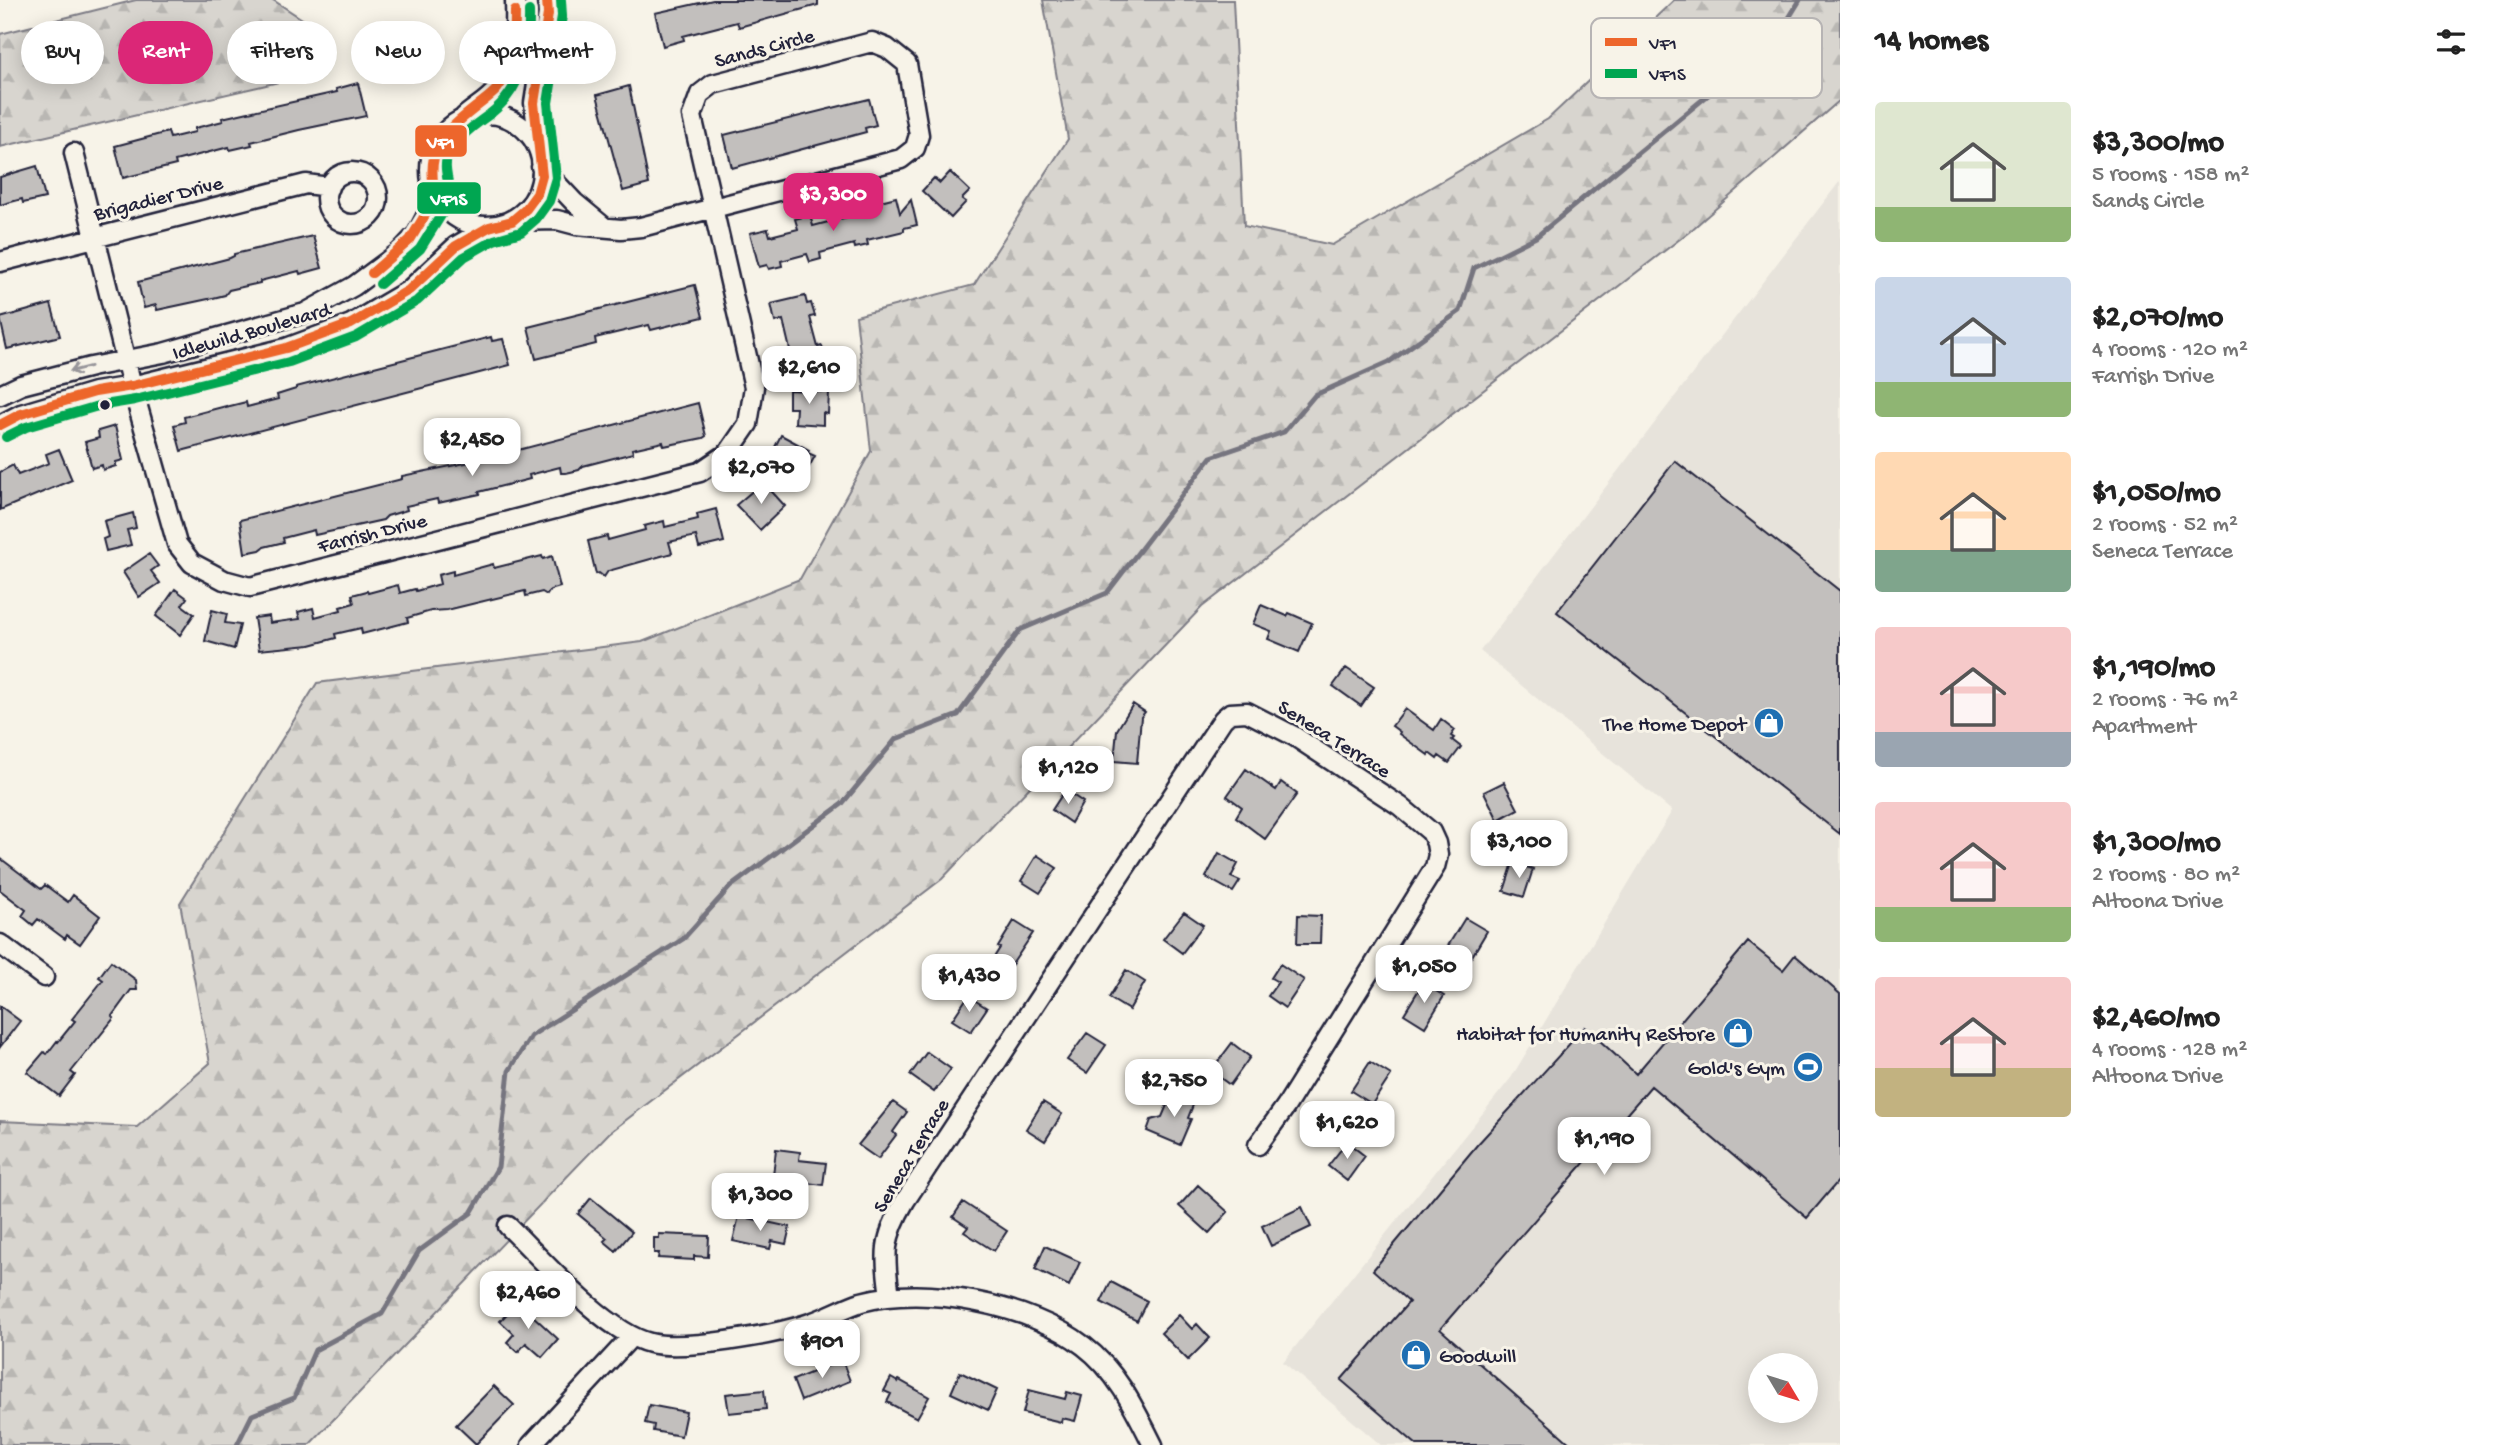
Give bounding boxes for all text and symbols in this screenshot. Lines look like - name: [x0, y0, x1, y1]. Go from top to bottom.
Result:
- legend: [1591, 18, 1822, 98]
- chip: Buy: [21, 21, 104, 84]
- chip: Rent: [118, 21, 213, 84]
- chip: Filters: [227, 21, 337, 84]
- chip: New: [351, 21, 445, 84]
- chip: Apartment: [459, 21, 616, 84]
- icon: filters: [2432, 23, 2470, 61]
- street label: Sands Circle: [712, 25, 819, 76]
- text: 14 homes: [1875, 25, 1988, 60]
- text: VF1: [1648, 34, 1677, 57]
- text: VF1S: [1648, 65, 1686, 88]
- line badge: VF1: [414, 124, 468, 158]
- text: $3,300/mo: [2092, 127, 2224, 162]
- icon: home: [1931, 130, 2015, 214]
- text: VF1: [426, 133, 455, 156]
- text: 5 rooms · 158 m²: [2092, 162, 2249, 189]
- street label: Brigadier Drive: [91, 172, 227, 229]
- pin: $3,300: [776, 174, 890, 233]
- line badge: VF1S: [416, 181, 482, 215]
- text: $3,300: [799, 182, 867, 209]
- text: Sands Circle: [2092, 189, 2204, 216]
- text: VF1S: [430, 190, 469, 213]
- street label: Idlewild Boulevard: [170, 298, 335, 368]
- text: $2,070/mo: [2092, 302, 2223, 337]
- icon: home: [1931, 305, 2015, 389]
- text: 4 rooms · 120 m²: [2092, 337, 2248, 364]
- pin: $2,610: [752, 346, 866, 406]
- text: $2,610: [778, 355, 840, 382]
- one-way arrow: [70, 363, 92, 376]
- text: Farrish Drive: [2092, 364, 2214, 391]
- unlabelled marker: [98, 398, 112, 412]
- pin: $2,450: [415, 419, 529, 478]
- text: $2,450: [440, 427, 504, 454]
- pin: $2,070: [704, 447, 818, 506]
- text: $2,070: [728, 455, 794, 482]
- text: $1,050/mo: [2092, 477, 2221, 512]
- icon: home: [1931, 480, 2015, 564]
- street label: Farrish Drive: [315, 509, 431, 561]
- text: 2 rooms · 52 m²: [2092, 512, 2238, 539]
- text: Seneca Terrace: [2092, 539, 2233, 566]
- text: $1,190/mo: [2092, 652, 2215, 687]
- icon: home: [1931, 655, 2015, 739]
- text: 2 rooms · 76 m²: [2092, 687, 2238, 714]
- street label: Seneca Terrace: [1272, 696, 1395, 786]
- shop icon: The Home Depot: [1752, 706, 1786, 740]
- place label: The Home Depot: [1602, 714, 1748, 739]
- text: Apartment: [2092, 714, 2196, 741]
- pin: $1,120: [1011, 746, 1125, 806]
- text: $1,120: [1038, 755, 1098, 782]
- pin: $3,100: [1462, 820, 1576, 880]
- text: $1,300/mo: [2092, 827, 2221, 862]
- text: $3,100: [1487, 829, 1551, 856]
- icon: home: [1931, 830, 2015, 914]
- text: 2 rooms · 80 m²: [2092, 862, 2240, 889]
- text: Altoona Drive: [2092, 889, 2223, 916]
- pin: $1,050: [1367, 946, 1481, 1005]
- pin: $1,430: [912, 954, 1026, 1014]
- text: $1,050: [1391, 954, 1457, 981]
- text: $1,430: [938, 963, 1000, 990]
- text: $2,460/mo: [2092, 1002, 2220, 1037]
- icon: home: [1931, 1005, 2015, 1089]
- shop icon: Habitat for Humanity ReStore: [1721, 1016, 1755, 1050]
- place label: Habitat for Humanity ReStore: [1456, 1024, 1716, 1049]
- text: 4 rooms · 128 m²: [2092, 1037, 2247, 1064]
- sports icon: Gold's Gym: [1791, 1050, 1825, 1084]
- place label: Gold's Gym: [1687, 1058, 1785, 1083]
- pin: $2,750: [1117, 1060, 1231, 1119]
- text: Altoona Drive: [2092, 1064, 2223, 1091]
- text: $2,750: [1141, 1068, 1207, 1095]
- street label: Seneca Terrace: [869, 1094, 957, 1218]
- pin: $1,620: [1290, 1102, 1404, 1161]
- text: $1,620: [1316, 1110, 1378, 1137]
- pin: $1,190: [1547, 1118, 1661, 1177]
- text: $1,190: [1574, 1126, 1634, 1153]
- pin: $1,300: [703, 1174, 817, 1233]
- text: $1,300: [728, 1182, 792, 1209]
- pin: $2,460: [471, 1272, 585, 1331]
- text: $2,460: [496, 1280, 560, 1307]
- pin: $901: [781, 1320, 863, 1380]
- text: $901: [800, 1329, 844, 1356]
- shop icon: Goodwill: [1399, 1338, 1433, 1372]
- place label: Goodwill: [1439, 1346, 1516, 1371]
- north arrow: [1748, 1353, 1818, 1423]
- map controls: [1748, 1353, 1818, 1423]

